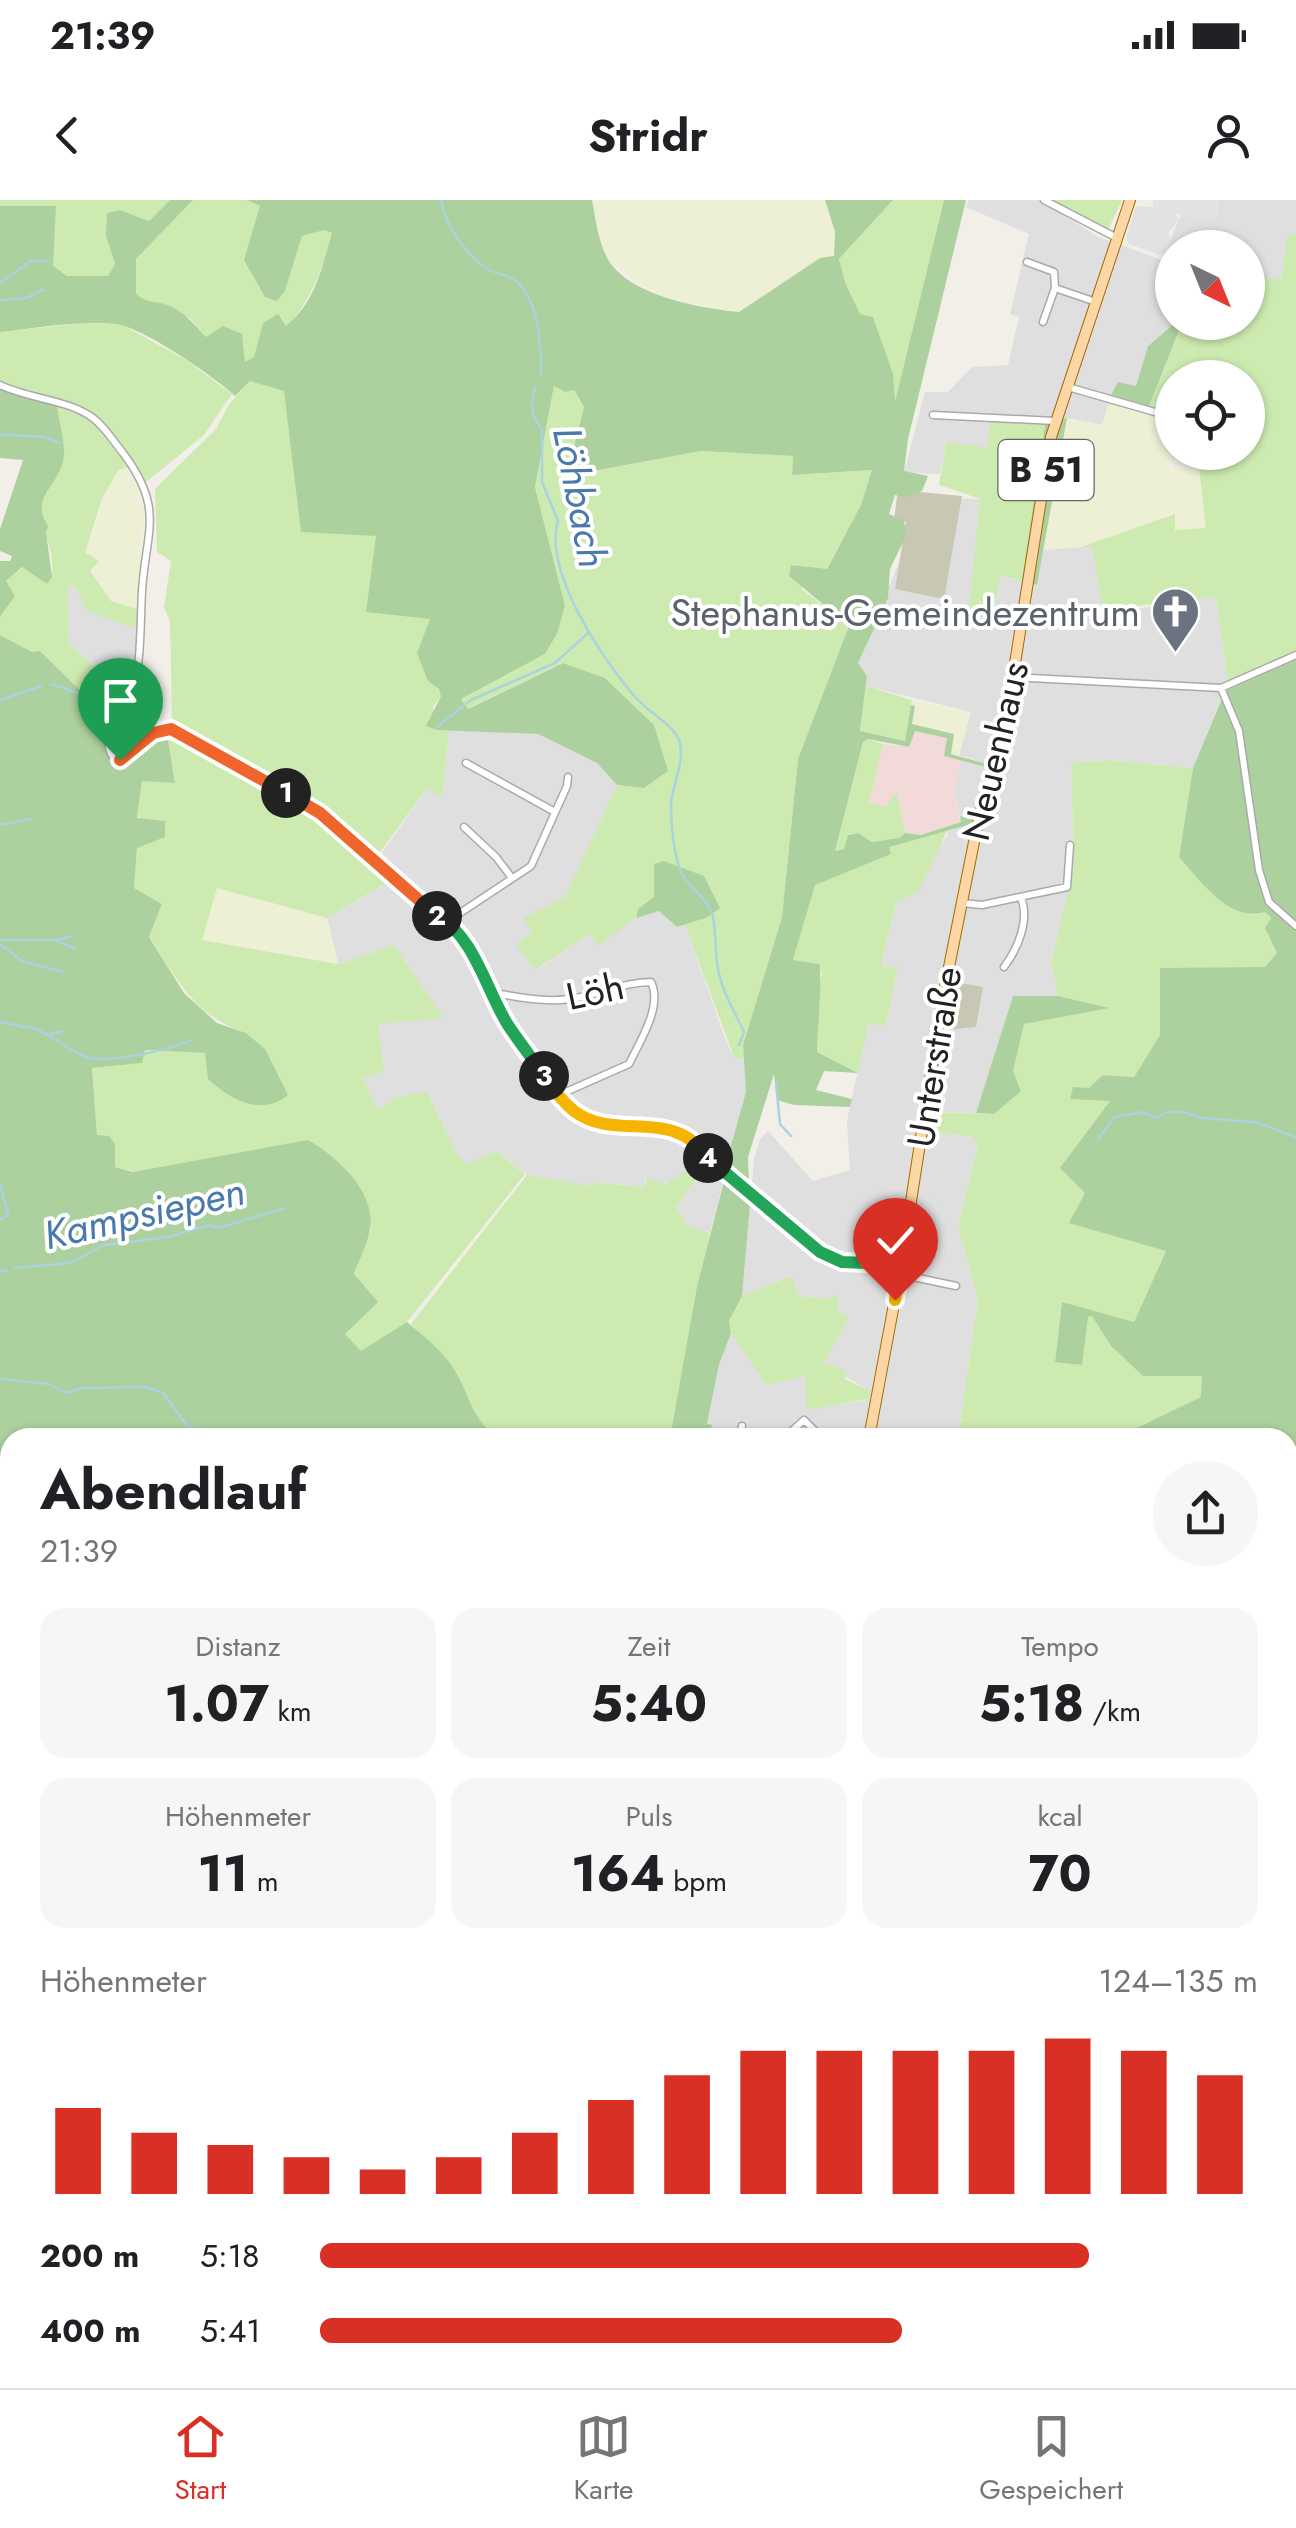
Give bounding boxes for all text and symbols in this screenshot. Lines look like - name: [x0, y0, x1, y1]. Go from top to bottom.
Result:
- text: 21:39: [50, 8, 156, 63]
- text: Stridr: [588, 103, 708, 168]
- icon: back: [40, 108, 95, 163]
- icon: person: [1201, 108, 1256, 163]
- north arrow: [1155, 230, 1265, 340]
- map controls: [1155, 230, 1265, 470]
- button: locate: [1155, 360, 1265, 470]
- water label: Löhbach: [538, 422, 622, 572]
- road number: B 51: [998, 440, 1094, 500]
- place label: Stephanus-Gemeindezentrum: [671, 585, 1140, 640]
- church icon: Stephanus-Gemeindezentrum: [1149, 586, 1201, 654]
- street label: Neuenhaus: [948, 656, 1042, 846]
- pin: [78, 658, 163, 761]
- icon: arrive: [93, 673, 148, 728]
- pin: 1: [261, 768, 311, 818]
- text: 1: [279, 772, 293, 813]
- pin: 2: [412, 891, 462, 941]
- text: 2: [428, 895, 446, 936]
- street label: Löh: [561, 958, 629, 1024]
- street label: Unterstraße: [893, 963, 975, 1151]
- pin: 3: [519, 1051, 569, 1101]
- text: 3: [535, 1055, 553, 1096]
- pin: 4: [683, 1133, 733, 1183]
- text: 4: [698, 1137, 718, 1178]
- water label: Kampsiepen: [38, 1162, 250, 1264]
- pin: [853, 1198, 938, 1301]
- icon: check: [868, 1213, 923, 1268]
- text: Abendlauf: [40, 1450, 306, 1530]
- button: share: [1153, 1461, 1258, 1566]
- text: 21:39: [40, 1528, 118, 1574]
- text: Distanz: [195, 1626, 281, 1667]
- text: Zeit: [628, 1626, 670, 1667]
- text: Tempo: [1021, 1626, 1099, 1667]
- text: 1.07: [164, 1667, 269, 1740]
- text: 5:40: [591, 1667, 707, 1740]
- text: 5:18: [979, 1667, 1084, 1740]
- text: km: [269, 1691, 312, 1732]
- text: /km: [1084, 1691, 1141, 1732]
- text: Höhenmeter: [165, 1796, 311, 1837]
- text: Puls: [625, 1796, 673, 1837]
- text: kcal: [1037, 1796, 1083, 1837]
- text: 11: [197, 1837, 248, 1910]
- text: 164: [571, 1837, 665, 1910]
- text: 70: [1028, 1837, 1092, 1910]
- text: m: [248, 1861, 279, 1902]
- text: bpm: [665, 1861, 727, 1902]
- text: Höhenmeter: [40, 1958, 207, 2004]
- text: 124–135 m: [1099, 1958, 1258, 2004]
- text: 200 m: [40, 2233, 139, 2279]
- text: 5:18: [200, 2233, 260, 2279]
- text: 400 m: [40, 2308, 141, 2354]
- text: 5:41: [200, 2308, 261, 2354]
- tab: Start: [173, 2409, 228, 2510]
- tab: Karte: [574, 2409, 634, 2510]
- tab: Gespeichert: [979, 2409, 1123, 2510]

